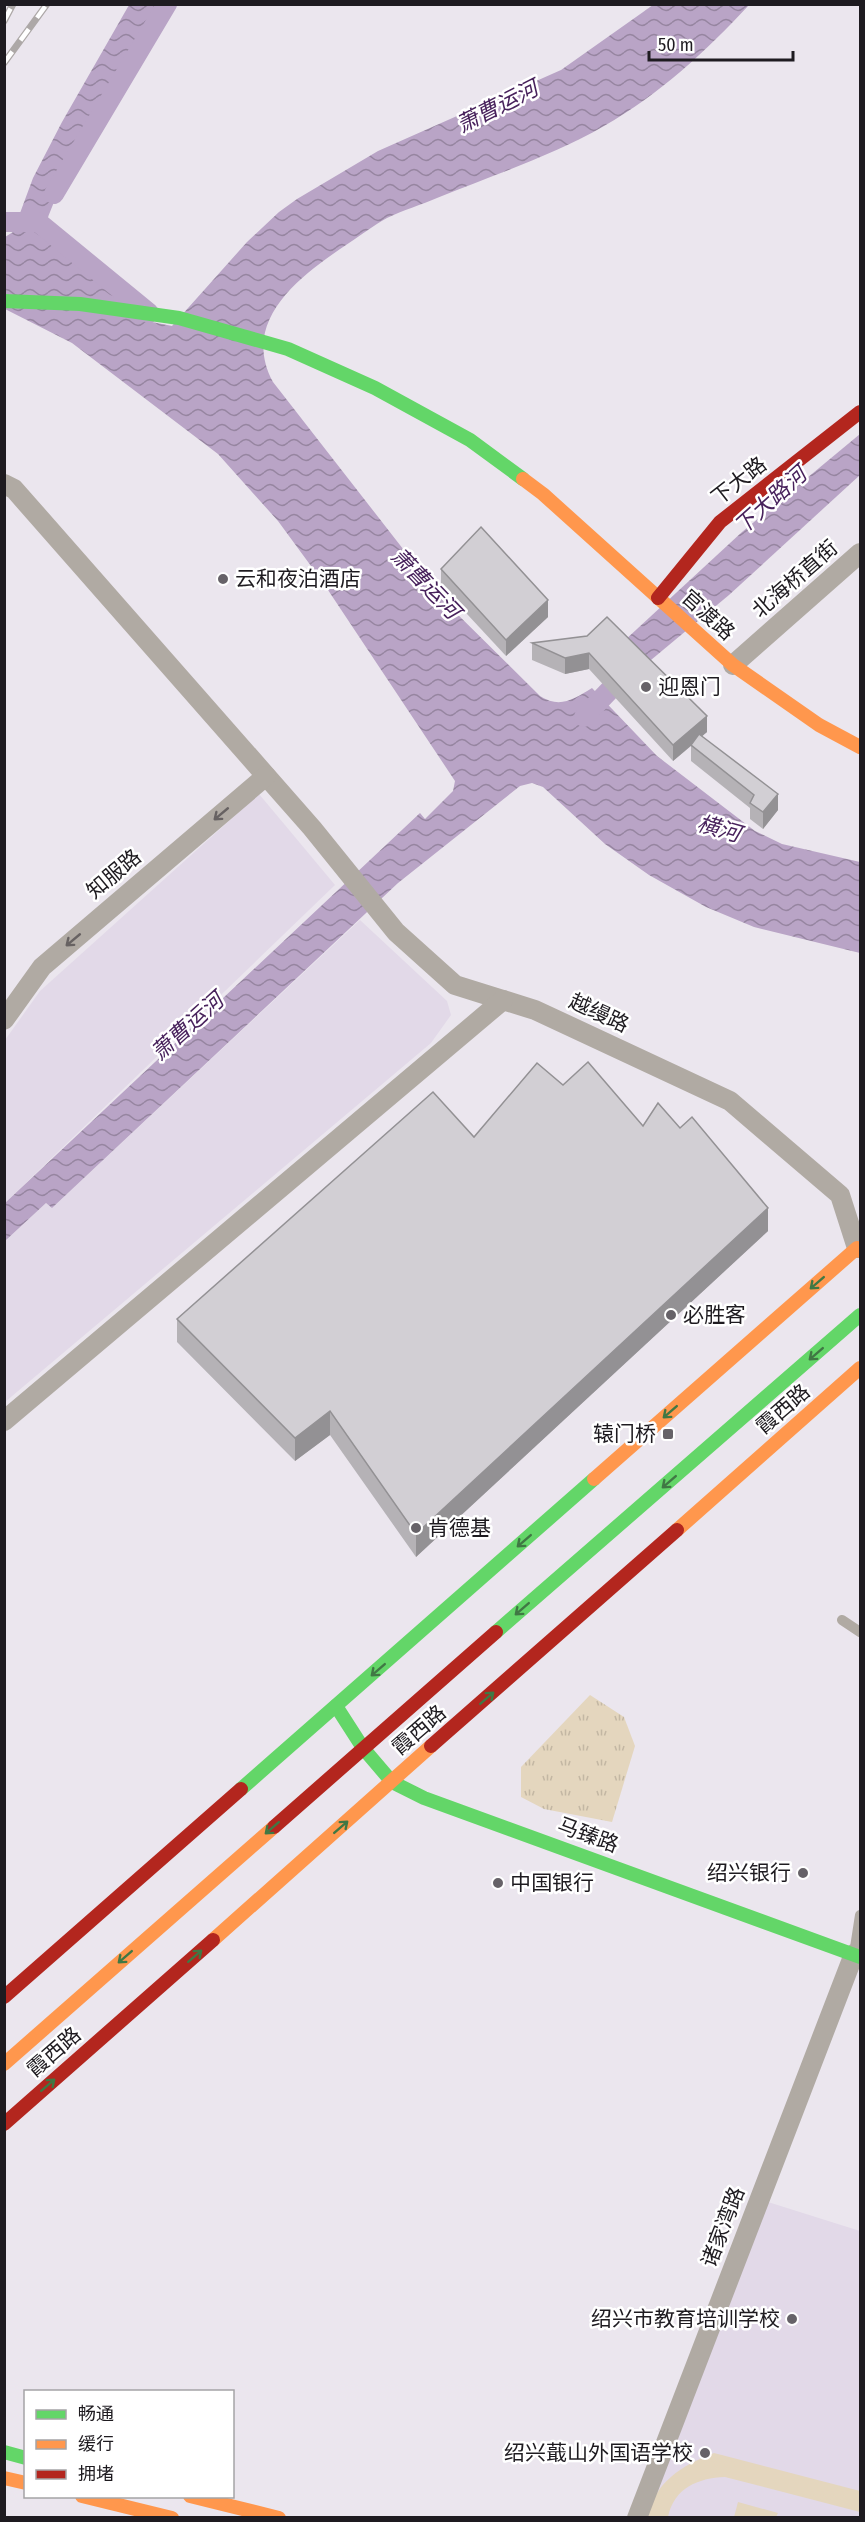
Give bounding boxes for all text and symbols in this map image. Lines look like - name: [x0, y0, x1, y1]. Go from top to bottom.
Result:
- scale bar: [649, 24, 793, 62]
- text: 50 m: [658, 34, 694, 56]
- water label: 萧曹运河: [452, 73, 546, 138]
- street label: 下大路: [706, 451, 772, 511]
- water label: 下大路河: [729, 458, 815, 540]
- street label: 北海桥直街: [747, 535, 843, 623]
- water label: 萧曹运河: [385, 542, 469, 627]
- place label: 云和夜泊酒店: [235, 566, 361, 592]
- marker: 云和夜泊酒店: [216, 572, 230, 586]
- street label: 官渡路: [676, 584, 740, 646]
- place label: 迎恩门: [658, 674, 721, 700]
- marker: 迎恩门: [639, 680, 653, 694]
- one-way arrow: [214, 807, 229, 821]
- water label: 横河: [694, 809, 748, 849]
- street label: 知服路: [82, 844, 146, 904]
- one-way arrow: [65, 934, 81, 947]
- water label: 萧曹运河: [146, 984, 232, 1066]
- street label: 越缦路: [565, 988, 633, 1038]
- one-way arrow: [810, 1276, 825, 1290]
- place label: 必胜客: [683, 1302, 746, 1328]
- marker: 必胜客: [664, 1308, 678, 1322]
- one-way arrow: [808, 1347, 824, 1360]
- street label: 霞西路: [751, 1379, 815, 1439]
- one-way arrow: [663, 1405, 678, 1419]
- place label: 辕门桥: [593, 1421, 656, 1447]
- marker: 辕门桥: [661, 1427, 675, 1441]
- one-way arrow: [661, 1475, 677, 1488]
- place label: 肯德基: [428, 1515, 491, 1541]
- marker: 肯德基: [409, 1521, 423, 1535]
- one-way arrow: [517, 1534, 532, 1548]
- one-way arrow: [514, 1603, 530, 1616]
- one-way arrow: [371, 1663, 386, 1677]
- one-way arrow: [479, 1691, 494, 1705]
- street label: 霞西路: [387, 1700, 451, 1760]
- street label: 马臻路: [554, 1812, 622, 1858]
- one-way arrow: [333, 1820, 348, 1834]
- one-way arrow: [264, 1821, 279, 1835]
- place label: 绍兴银行: [707, 1860, 791, 1886]
- marker: 绍兴银行: [796, 1866, 810, 1880]
- place label: 中国银行: [510, 1870, 594, 1896]
- marker: 中国银行: [491, 1876, 505, 1890]
- one-way arrow: [187, 1949, 202, 1963]
- one-way arrow: [118, 1950, 133, 1964]
- street label: 霞西路: [22, 2022, 86, 2082]
- one-way arrow: [41, 2078, 56, 2092]
- street label: 诸家湾路: [696, 2183, 750, 2271]
- place label: 绍兴市教育培训学校: [591, 2306, 780, 2332]
- marker: 绍兴市教育培训学校: [785, 2312, 799, 2326]
- legend: [24, 2390, 234, 2498]
- text: 畅通: [78, 2403, 114, 2425]
- text: 缓行: [78, 2433, 114, 2455]
- place label: 绍兴蕺山外国语学校: [504, 2440, 693, 2466]
- marker: 绍兴蕺山外国语学校: [698, 2446, 712, 2460]
- text: 拥堵: [78, 2463, 114, 2485]

